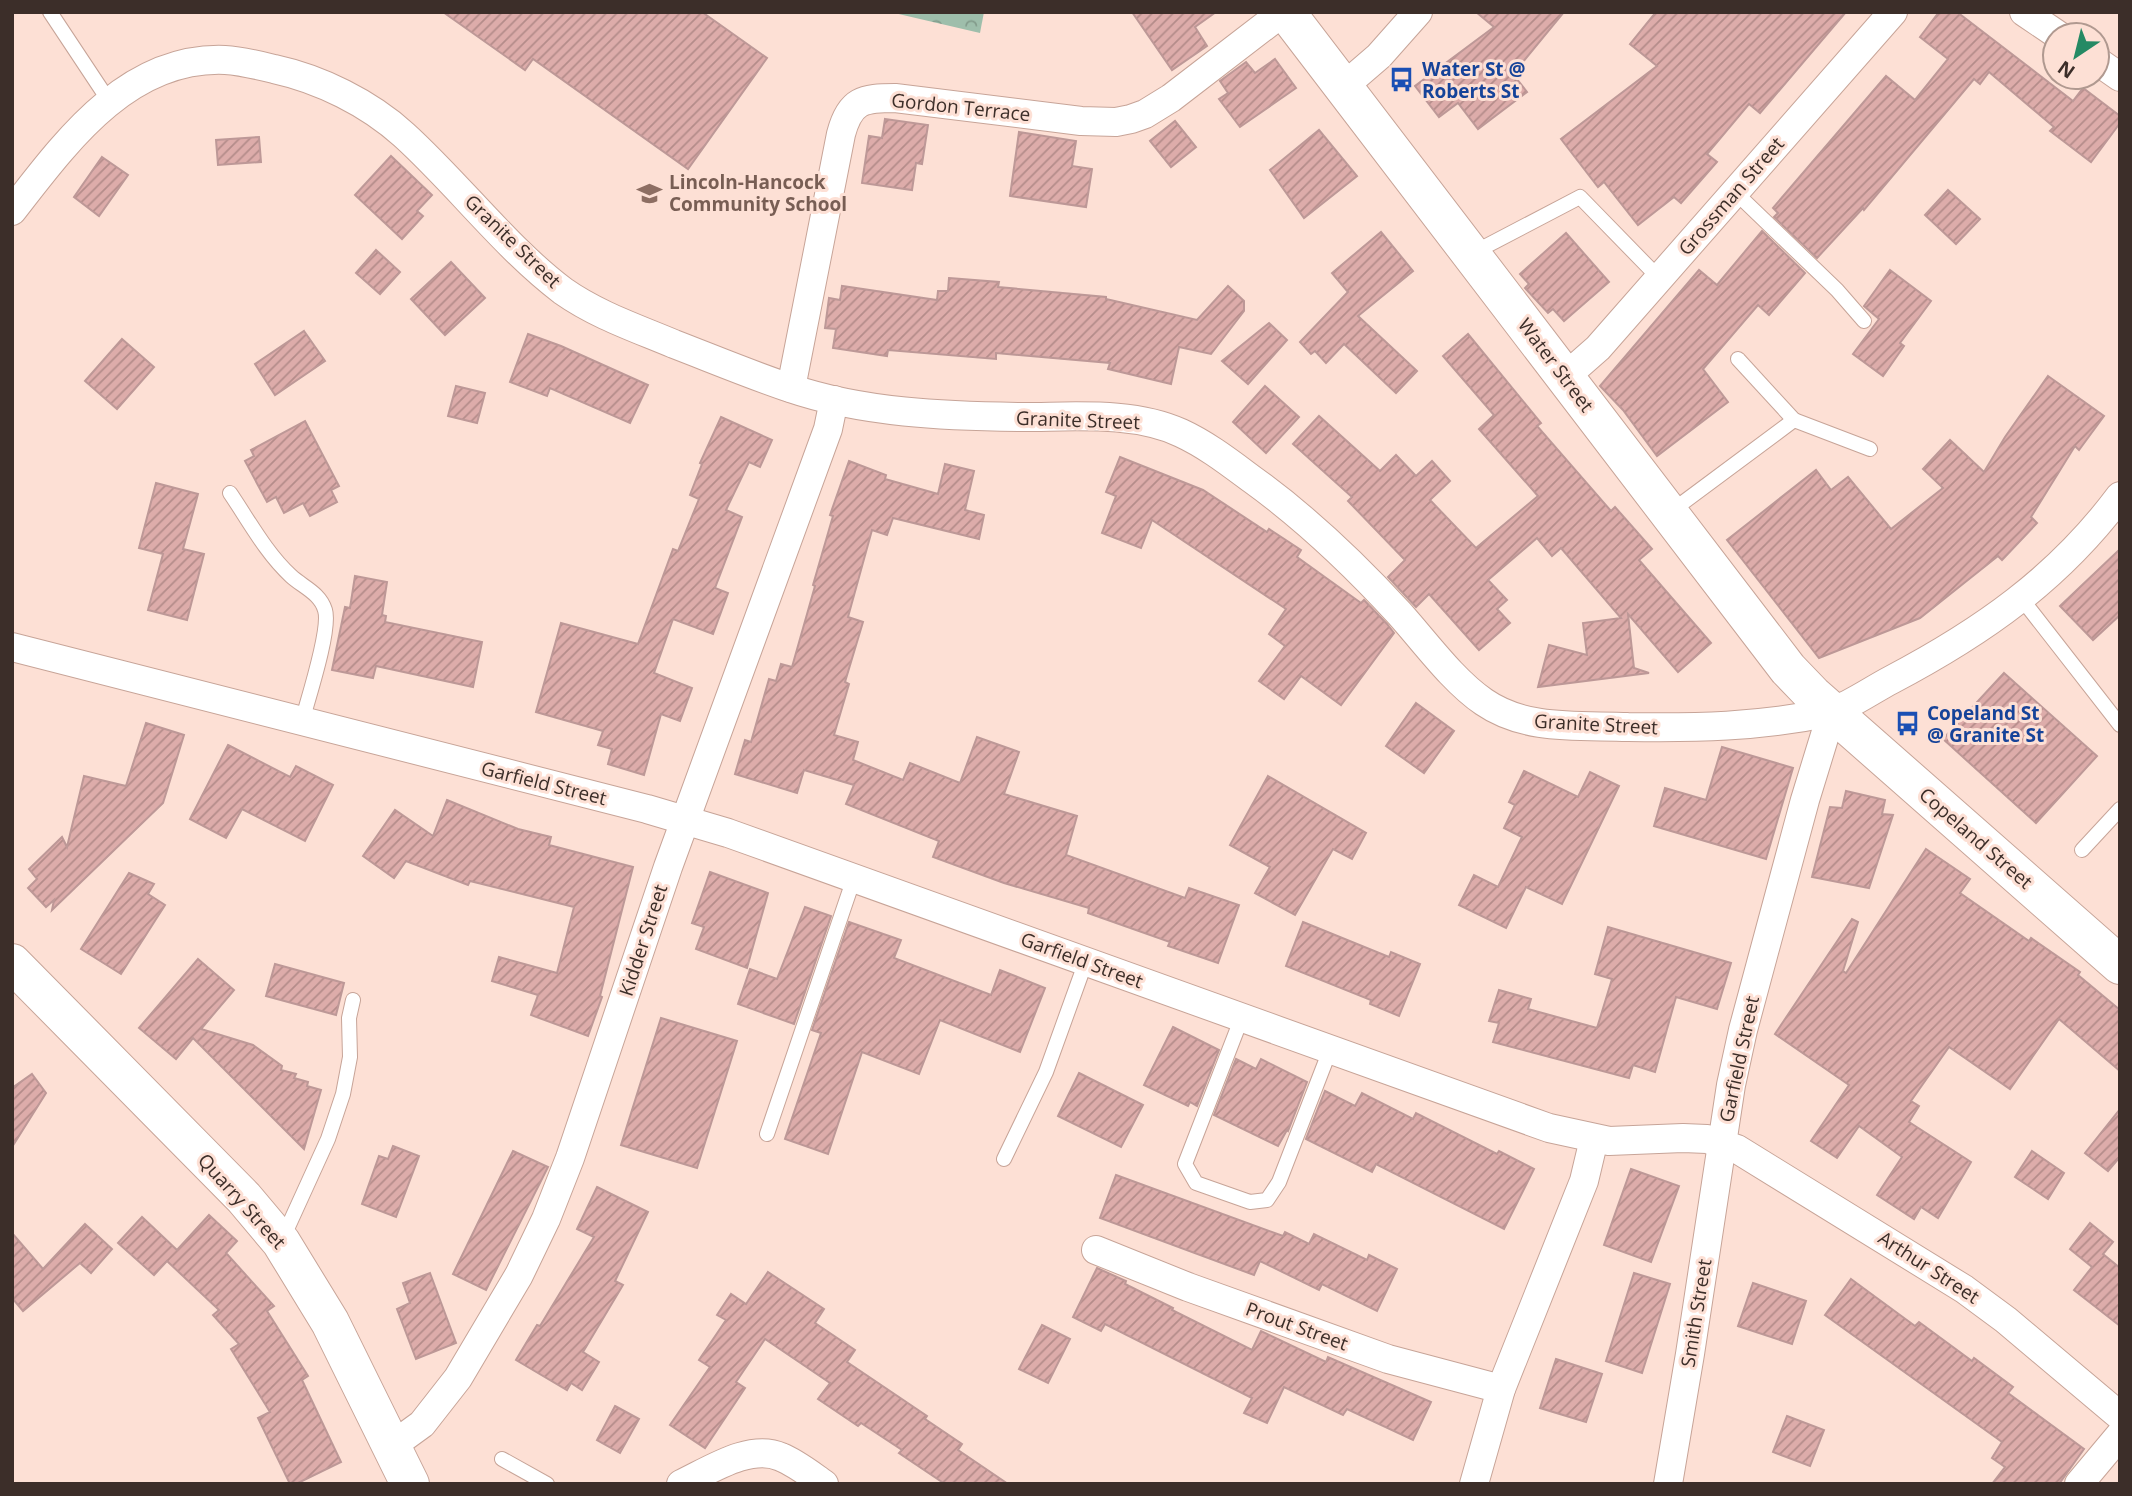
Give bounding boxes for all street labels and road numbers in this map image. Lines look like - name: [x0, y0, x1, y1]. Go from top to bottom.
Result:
- street label: Gordon Terrace: [890, 87, 1032, 127]
- street label: Grossman Street: [1672, 131, 1790, 261]
- street label: Granite Street: [459, 189, 567, 294]
- street label: Water Street: [1512, 313, 1600, 417]
- street label: Granite Street: [1016, 405, 1141, 435]
- street label: Granite Street: [1533, 708, 1659, 740]
- street label: Garfield Street: [479, 755, 610, 811]
- street label: Copeland Street: [1914, 782, 2038, 895]
- street label: Kidder Street: [613, 881, 673, 999]
- street label: Garfield Street: [1017, 926, 1147, 994]
- street label: Garfield Street: [1713, 993, 1765, 1125]
- street label: Quarry Street: [192, 1148, 292, 1254]
- street label: Arthur Street: [1873, 1225, 1985, 1310]
- street label: Smith Street: [1675, 1257, 1717, 1369]
- street label: Prout Street: [1242, 1295, 1352, 1357]

